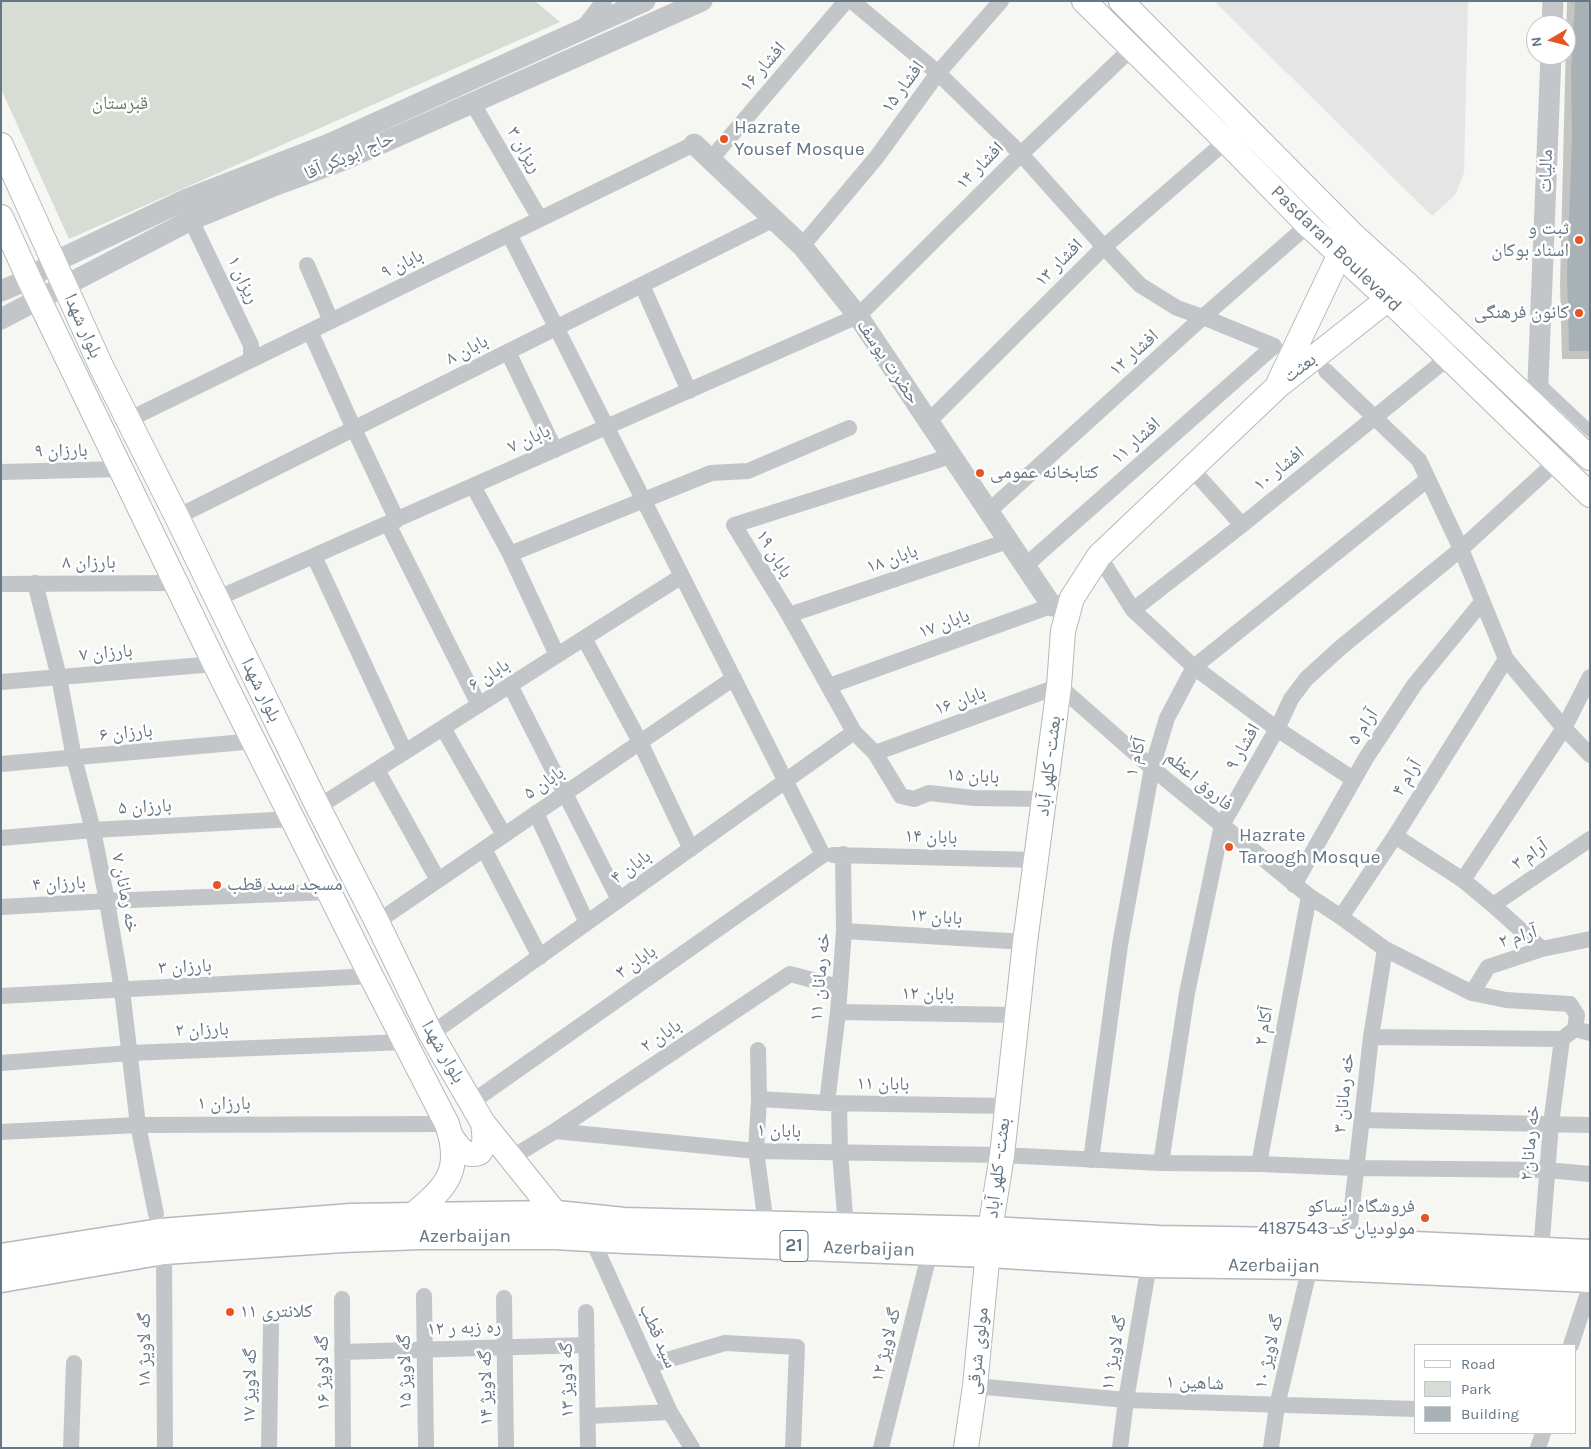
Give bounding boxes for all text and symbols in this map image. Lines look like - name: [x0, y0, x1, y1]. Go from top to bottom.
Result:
- north arrow: [1526, 15, 1576, 65]
- text: N: [1528, 36, 1546, 48]
- street label: افشار ۱۶: [735, 37, 791, 97]
- street label: افشار ۱۵: [876, 57, 930, 117]
- park label: قبرستان: [92, 93, 148, 115]
- place label: Hazrate Yousef Mosque: [734, 117, 865, 161]
- street label: ۳ ریزان: [502, 123, 546, 177]
- street label: حاج ابوبکر آقا: [301, 127, 397, 185]
- marker: Hazrate Yousef Mosque: [718, 133, 730, 145]
- street label: افشار ۱۴: [951, 137, 1009, 195]
- street label: مالیات: [1534, 149, 1558, 193]
- street label: Pasdaran Boulevard: [1266, 181, 1406, 317]
- place label: ثبت و اسناد بوکان: [1491, 218, 1569, 262]
- street label: افشار ۱۳: [1030, 234, 1088, 292]
- marker: ثبت و اسناد بوکان: [1573, 234, 1585, 246]
- street label: بابان ۹: [377, 244, 427, 284]
- street label: ریزان ۱: [222, 252, 264, 308]
- street label: بلوار شهدا: [59, 290, 107, 362]
- place label: کانون فرهنگی: [1474, 302, 1569, 324]
- marker: کانون فرهنگی: [1573, 307, 1585, 319]
- street label: حضرت یوسف: [851, 315, 925, 409]
- street label: افشار ۱۲: [1105, 325, 1163, 381]
- street label: بابان ۸: [442, 330, 492, 370]
- street label: بعثت: [1279, 348, 1321, 388]
- street label: افشار ۱۱: [1107, 413, 1165, 469]
- street label: بابان ۷: [504, 420, 554, 458]
- street label: بارزان ۹: [34, 439, 88, 463]
- street label: افشار ۱۰: [1249, 442, 1309, 496]
- place label: کتابخانه عمومی: [990, 462, 1099, 484]
- marker: کتابخانه عمومی: [974, 467, 986, 479]
- street label: بابان ۱۹: [750, 526, 798, 582]
- street label: بابان ۱۸: [863, 540, 921, 578]
- street label: بارزان ۸: [62, 552, 116, 574]
- street label: بابان ۱۷: [915, 604, 973, 644]
- street label: بارزان ۷: [78, 639, 134, 667]
- street label: بلوار شهدا: [236, 654, 286, 726]
- street label: بابان ۶: [464, 654, 514, 696]
- street label: بابان ۱۶: [931, 681, 989, 721]
- street label: آرام ۵: [1343, 705, 1383, 749]
- street label: بعثت- کلهر آباد: [1032, 715, 1066, 817]
- street label: بارزان ۶: [98, 719, 154, 747]
- street label: افشار ۹: [1221, 720, 1265, 774]
- street label: آکام ۱: [1120, 735, 1152, 779]
- street label: فاروق اعظم: [1160, 746, 1238, 816]
- street label: آرام ۴: [1387, 756, 1427, 800]
- street label: بابان ۵: [519, 761, 569, 805]
- street label: بابان ۱۵: [946, 763, 1000, 789]
- street label: بارزان ۵: [118, 794, 172, 820]
- street label: بابان ۱۴: [904, 825, 958, 849]
- place label: Hazrate Taroogh Mosque: [1239, 825, 1380, 869]
- street label: آرام ۳: [1508, 835, 1552, 875]
- marker: Hazrate Taroogh Mosque: [1223, 841, 1235, 853]
- street label: بابان ۴: [606, 845, 656, 889]
- street label: خه رمانان ۷: [106, 851, 144, 935]
- street label: بارزان ۴: [32, 871, 86, 897]
- place label: مسجد سید قطب: [227, 874, 343, 896]
- marker: مسجد سید قطب: [211, 879, 223, 891]
- street label: بابان ۱۳: [909, 904, 963, 930]
- street label: آرام ۲: [1496, 920, 1540, 954]
- street label: خه رمانان ۱۱: [805, 932, 835, 1022]
- street label: بابان ۳: [611, 940, 661, 984]
- street label: بارزان ۳: [158, 954, 212, 980]
- street label: بابان ۱۲: [901, 982, 955, 1006]
- street label: آکام ۲: [1249, 1005, 1279, 1047]
- street label: بابان ۲: [636, 1014, 686, 1058]
- street label: بلوار شهدا: [416, 1017, 470, 1087]
- street label: بارزان ۲: [175, 1018, 229, 1042]
- street label: خه رمانان ۳: [1328, 1052, 1360, 1134]
- street label: بابان ۱۱: [856, 1072, 910, 1096]
- street label: بارزان ۱: [197, 1093, 251, 1115]
- street label: خه رمانان۲: [1515, 1104, 1545, 1182]
- street label: بعثت- کلهر آباد: [981, 1117, 1015, 1219]
- street label: بابان ۱: [756, 1119, 802, 1143]
- place label: فروشگاە ایساکو مولودیان کد 4187543: [1258, 1196, 1415, 1240]
- marker: فروشگاە ایساکو مولودیان کد 4187543: [1419, 1212, 1431, 1224]
- street label: Azerbaijan: [419, 1226, 511, 1248]
- road number: 21: [780, 1230, 808, 1262]
- street label: Azerbaijan: [823, 1236, 915, 1262]
- street label: Azerbaijan: [1228, 1254, 1320, 1278]
- street label: سید قطب: [634, 1300, 682, 1372]
- place label: کلانتری ۱۱: [240, 1301, 313, 1323]
- marker: کلانتری ۱۱: [224, 1306, 236, 1318]
- street label: گه لاویژ ۱۲: [866, 1306, 906, 1384]
- street label: مولوی شرقی: [962, 1306, 994, 1396]
- street label: گه لاویژ ۱۸: [134, 1312, 156, 1388]
- street label: گه لاویژ ۱۰: [1249, 1313, 1289, 1391]
- street label: گه لاویژ ۱۱: [1096, 1314, 1132, 1392]
- street label: ره زبه ر ۱۲: [427, 1315, 501, 1341]
- street label: گه لاویژ ۱۵: [393, 1334, 417, 1410]
- street label: ۱۶ گه لاویژ: [311, 1335, 335, 1411]
- street label: گه لاویژ ۱۳: [555, 1342, 579, 1418]
- legend: [1414, 1344, 1576, 1434]
- street label: گه لاویژ ۱۷: [238, 1348, 262, 1424]
- street label: گه لاویژ ۱۴: [474, 1350, 498, 1426]
- text: Road: [1461, 1355, 1496, 1373]
- street label: شاهین ۱: [1166, 1371, 1224, 1395]
- text: Park: [1461, 1380, 1491, 1398]
- text: Building: [1461, 1405, 1519, 1423]

